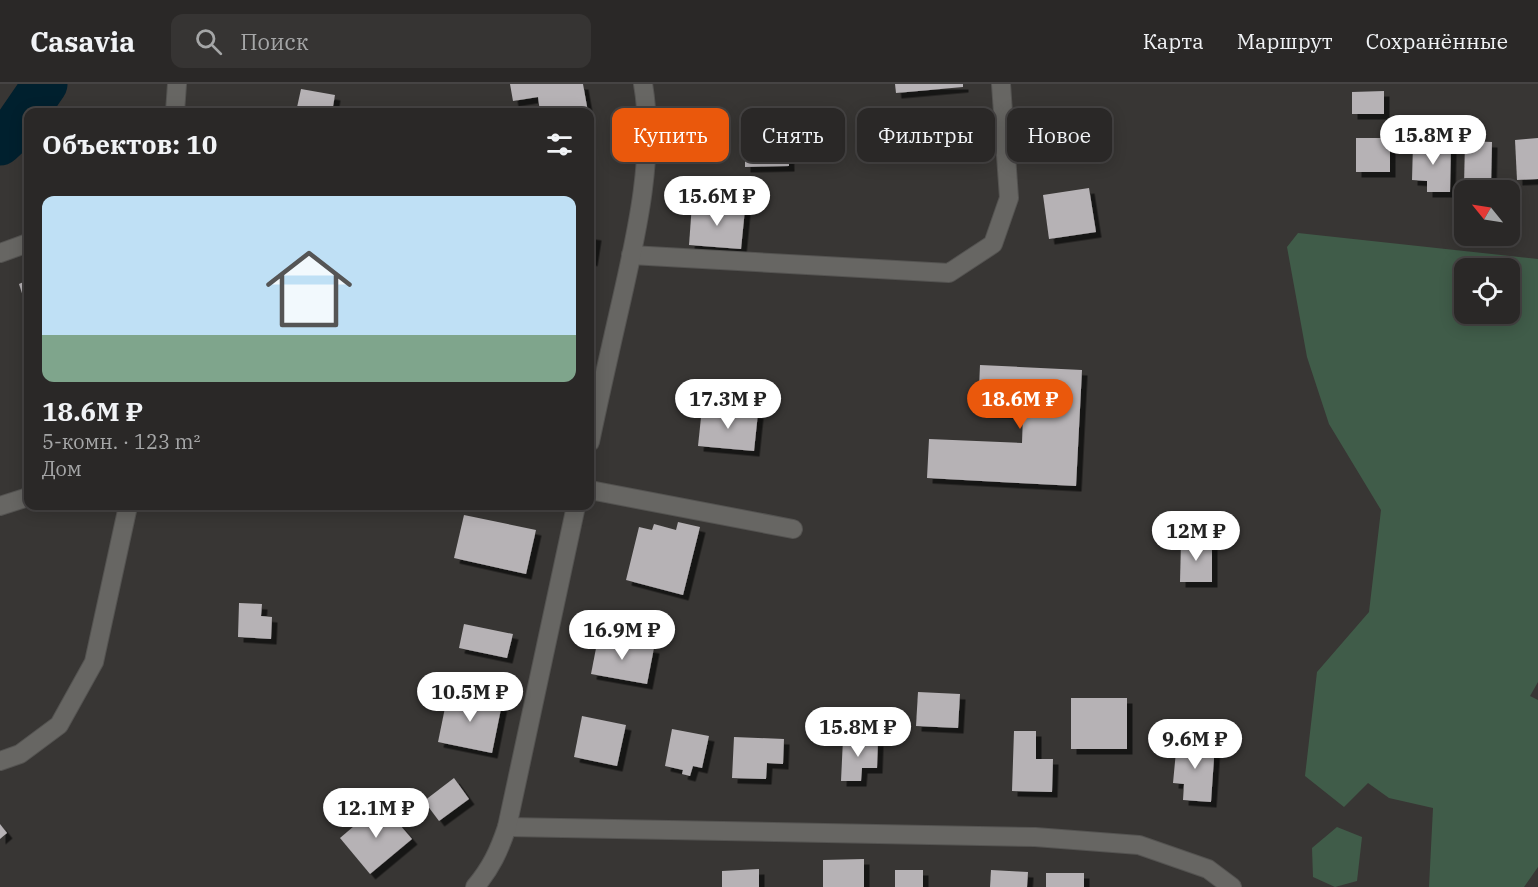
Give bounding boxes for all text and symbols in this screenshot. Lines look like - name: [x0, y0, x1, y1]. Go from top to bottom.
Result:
- search box: [171, 14, 591, 68]
- text: Casavia: [30, 23, 135, 60]
- icon: search: [192, 25, 225, 58]
- text: Поиск: [240, 27, 309, 56]
- text: Карта: [1143, 27, 1204, 55]
- text: Маршрут: [1237, 27, 1333, 55]
- text: Сохранённые: [1366, 27, 1508, 55]
- chip: Купить: [612, 108, 729, 162]
- chip: Снять: [741, 108, 845, 162]
- chip: Фильтры: [857, 108, 995, 162]
- chip: Новое: [1007, 108, 1112, 162]
- pin: 15.8M ₽: [1378, 115, 1488, 166]
- text: 15.8M ₽: [1394, 121, 1472, 148]
- text: Объектов: 10: [42, 127, 217, 161]
- icon: filters: [543, 128, 576, 161]
- pin: 15.6M ₽: [662, 176, 772, 227]
- north arrow: [1454, 180, 1520, 246]
- map controls: [1454, 180, 1520, 324]
- text: 15.6M ₽: [678, 182, 756, 209]
- icon: home: [255, 235, 363, 343]
- button: locate: [1454, 258, 1520, 324]
- pin: 17.3M ₽: [673, 379, 783, 430]
- pin: 18.6M ₽: [965, 379, 1075, 430]
- text: 17.3M ₽: [689, 385, 767, 412]
- text: 18.6M ₽: [981, 385, 1059, 412]
- text: 18.6M ₽: [42, 394, 143, 428]
- text: 5-комн. · 123 m²: [42, 428, 201, 455]
- text: Дом: [42, 455, 82, 482]
- pin: 12M ₽: [1154, 511, 1238, 562]
- text: 12M ₽: [1166, 517, 1226, 544]
- pin: 16.9M ₽: [567, 610, 677, 661]
- text: 16.9M ₽: [583, 616, 661, 643]
- pin: 10.5M ₽: [415, 672, 525, 723]
- text: 10.5M ₽: [431, 678, 509, 705]
- pin: 15.8M ₽: [803, 707, 913, 758]
- text: 15.8M ₽: [819, 713, 897, 740]
- pin: 9.6M ₽: [1146, 719, 1244, 770]
- text: 9.6M ₽: [1162, 725, 1228, 752]
- pin: 12.1M ₽: [321, 788, 431, 839]
- text: 12.1M ₽: [337, 794, 415, 821]

